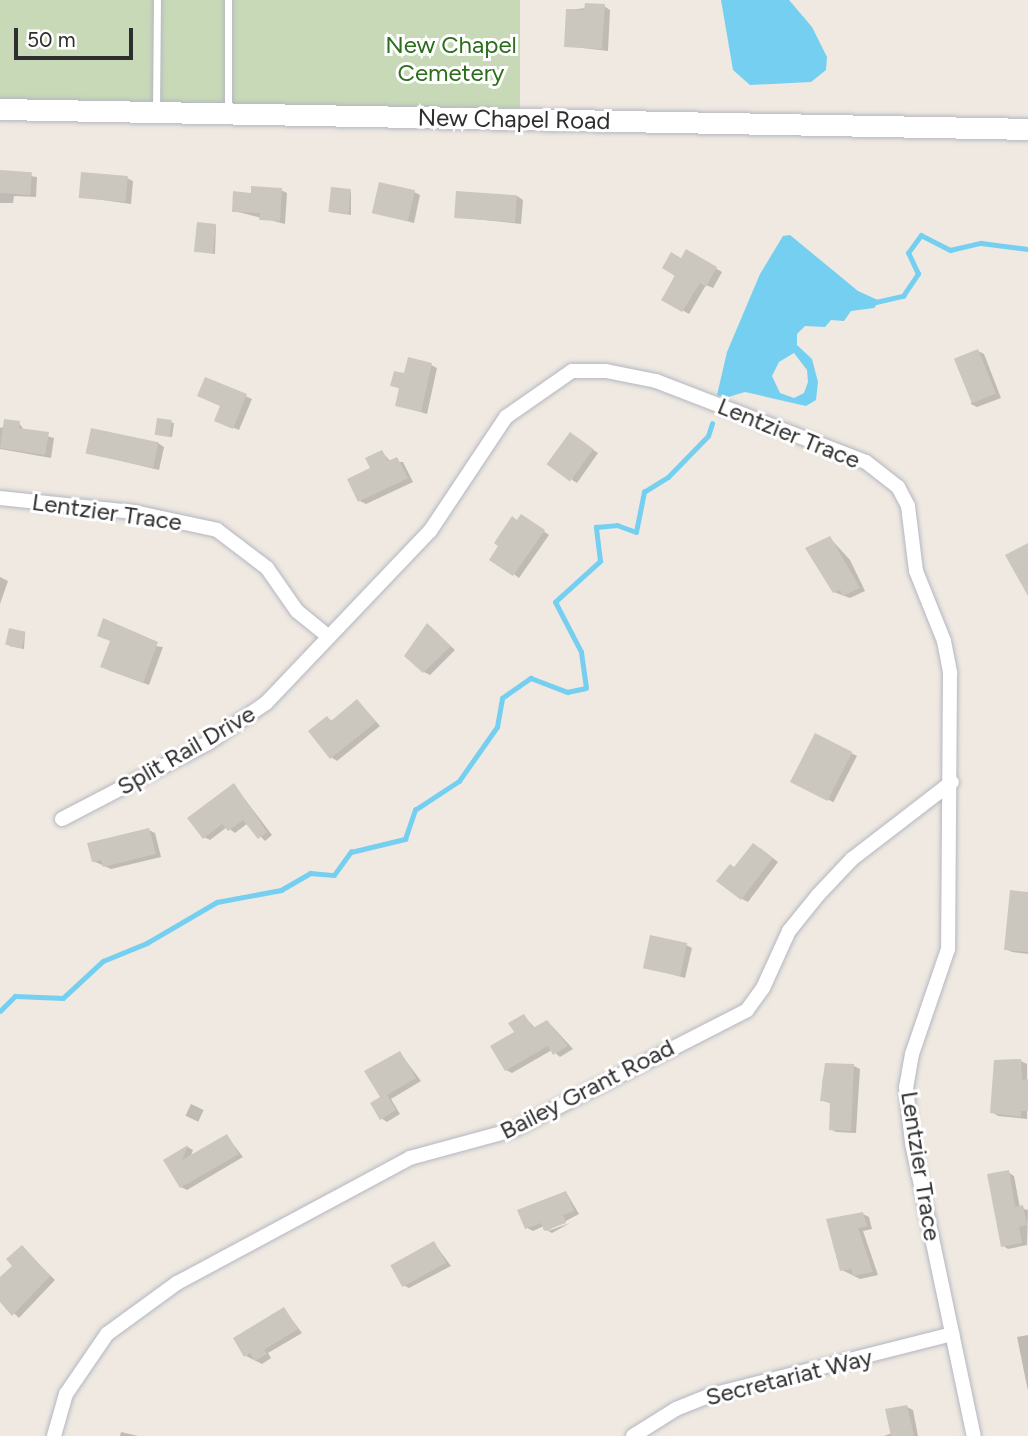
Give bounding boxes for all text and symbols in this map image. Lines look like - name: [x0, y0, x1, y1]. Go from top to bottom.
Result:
- scale bar: [18, 14, 136, 58]
- text: 50 m: [27, 27, 76, 52]
- park label: New Chapel Cemetery: [385, 31, 517, 87]
- street label: New Chapel Road: [417, 103, 611, 135]
- street label: Lentzier Trace: [714, 391, 864, 475]
- street label: Lentzier Trace: [30, 487, 184, 537]
- street label: Split Rail Drive: [112, 699, 260, 801]
- street label: Bailey Grant Road: [495, 1033, 679, 1145]
- street label: Lentzier Trace: [895, 1089, 947, 1243]
- street label: Secretariat Way: [703, 1342, 875, 1412]

